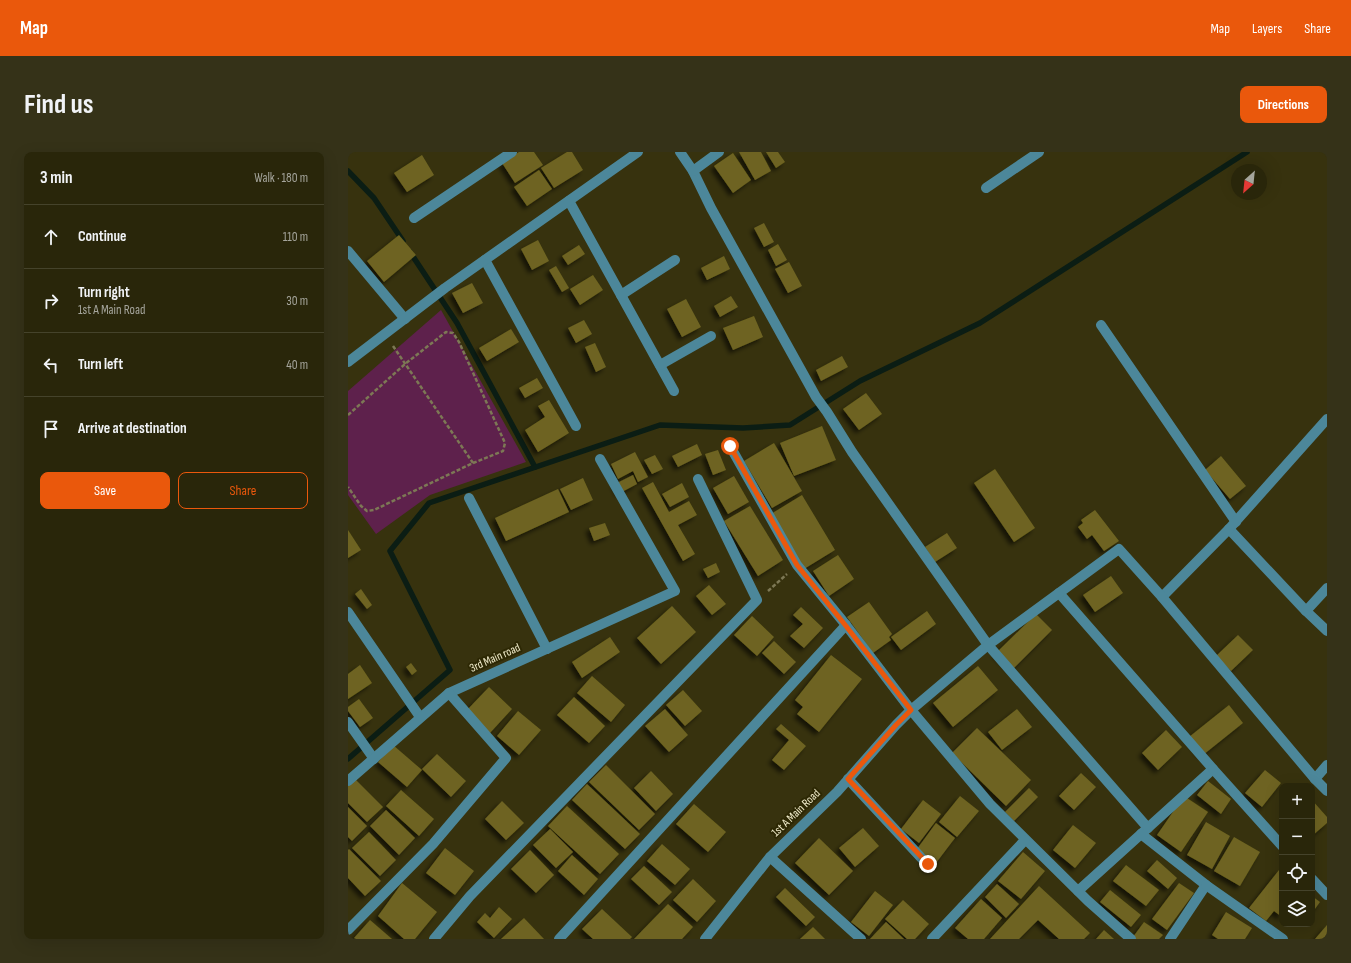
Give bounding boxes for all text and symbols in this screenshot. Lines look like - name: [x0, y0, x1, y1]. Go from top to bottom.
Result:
- text: Map: [20, 17, 48, 40]
- text: Map: [1210, 20, 1230, 37]
- text: Layers: [1252, 20, 1282, 37]
- text: Share: [1304, 20, 1331, 37]
- button: Directions: [1240, 86, 1327, 123]
- text: Find us: [24, 88, 93, 121]
- north arrow: [1231, 164, 1267, 200]
- text: 3 min: [40, 168, 73, 188]
- text: Walk · 180 m: [254, 170, 308, 186]
- icon: ahead: [40, 226, 62, 248]
- text: Continue: [78, 227, 127, 246]
- text: 110 m: [283, 229, 308, 245]
- text: Turn right: [78, 283, 130, 302]
- icon: right: [40, 290, 62, 312]
- text: 30 m: [286, 293, 308, 309]
- text: 1st A Main Road: [78, 302, 145, 318]
- icon: left: [40, 354, 62, 376]
- text: Turn left: [78, 355, 123, 374]
- text: 40 m: [286, 357, 308, 373]
- icon: arrive: [40, 418, 62, 440]
- text: Arrive at destination: [78, 419, 187, 438]
- route start: [721, 437, 739, 455]
- button: Save: [40, 472, 170, 509]
- button: Share: [178, 472, 308, 509]
- street label: 3rd Main road: [467, 640, 523, 676]
- map controls: [1279, 783, 1315, 927]
- button: +: [1279, 783, 1315, 819]
- street label: 1st A Main Road: [768, 786, 824, 840]
- button: −: [1279, 819, 1315, 855]
- route end: [919, 855, 937, 873]
- button: locate: [1279, 855, 1315, 891]
- button: layers: [1279, 891, 1315, 927]

